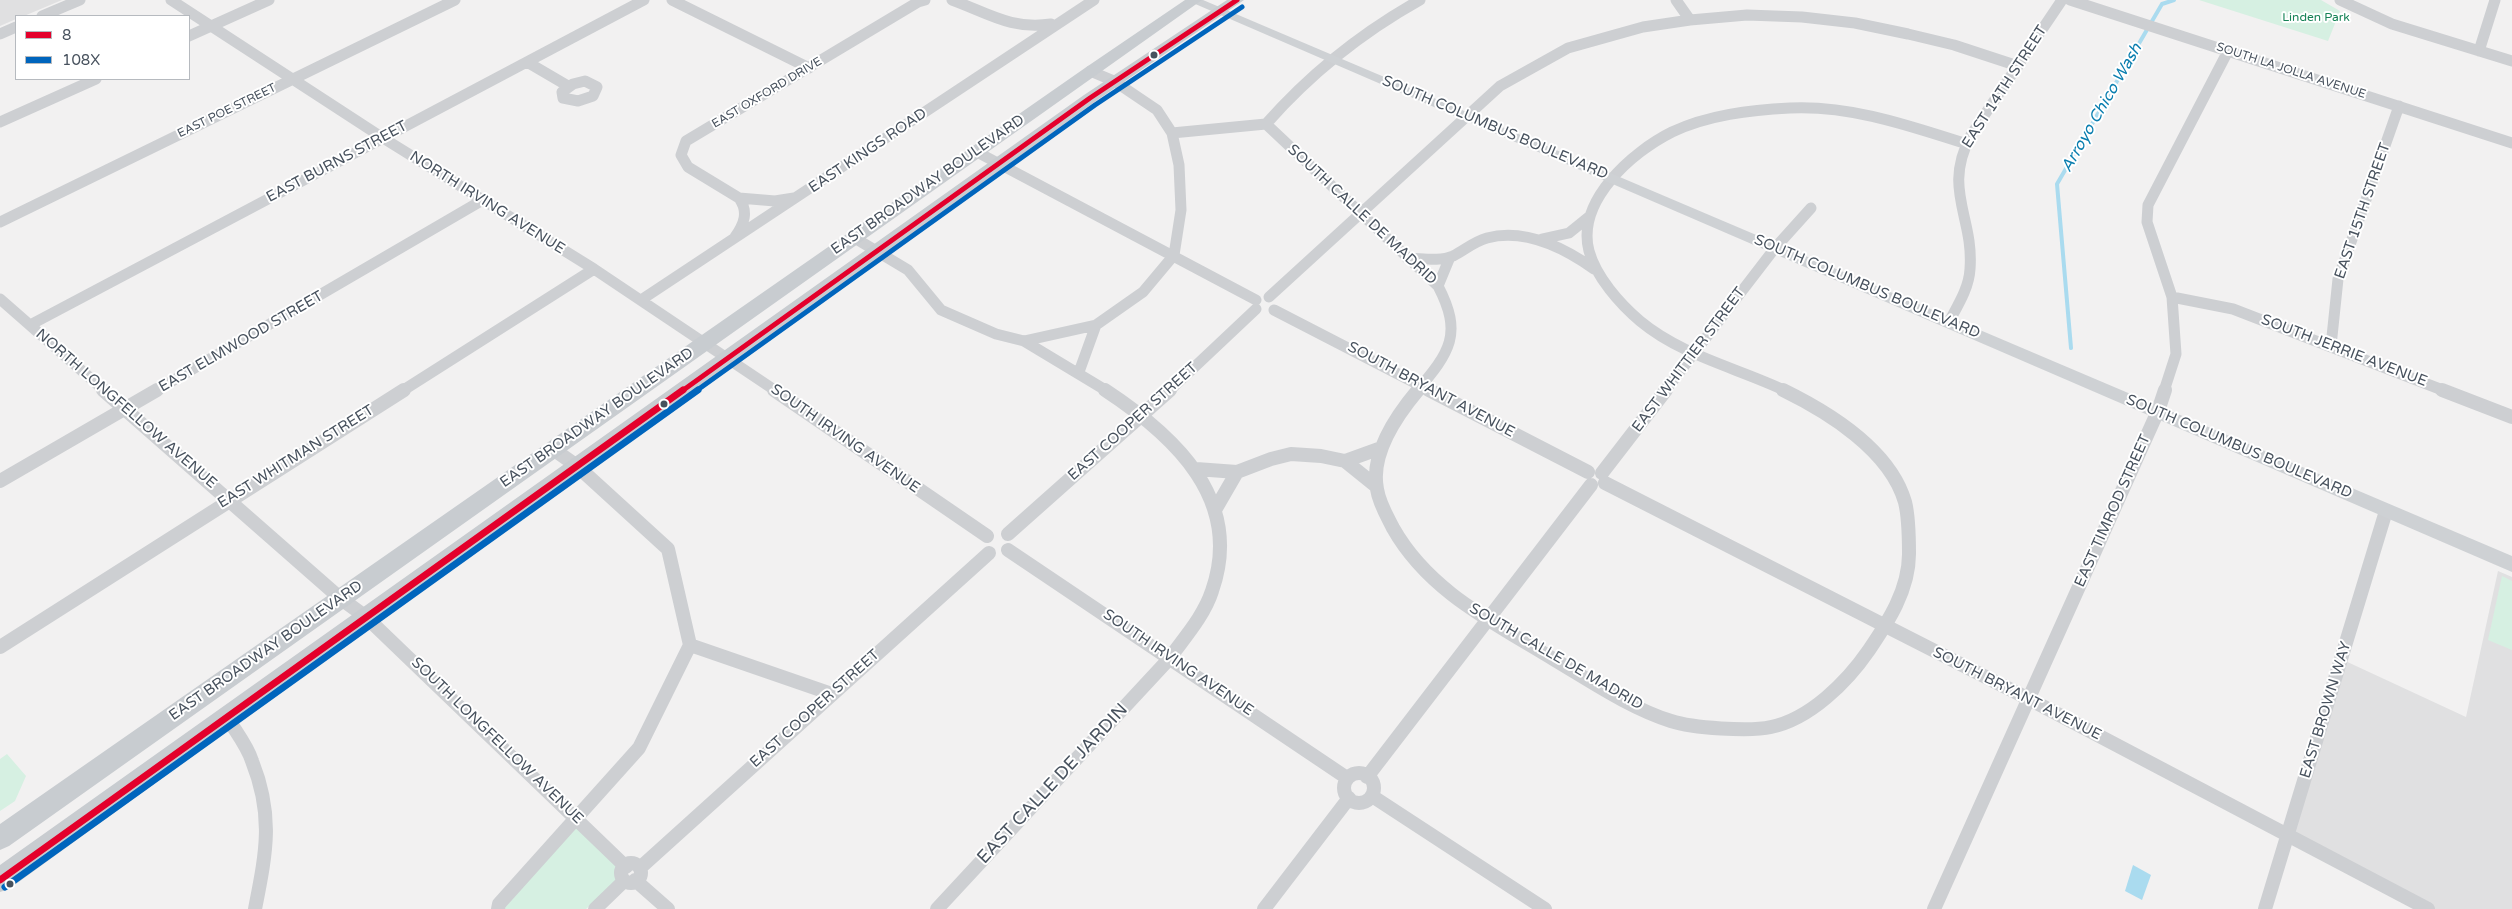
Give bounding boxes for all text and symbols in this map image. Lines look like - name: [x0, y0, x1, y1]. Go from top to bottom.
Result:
- park label: Linden Park: [2282, 11, 2350, 25]
- legend: [15, 15, 190, 80]
- street label: EAST 14TH STREET: [1959, 22, 2051, 152]
- text: 8: [62, 26, 71, 44]
- water label: Arroyo Chico Wash: [2057, 40, 2147, 176]
- street label: SOUTH LA JOLLA AVENUE: [2214, 40, 2368, 102]
- unlabelled marker: [1149, 50, 1159, 60]
- text: 108X: [62, 51, 100, 69]
- street label: EAST OXFORD DRIVE: [709, 54, 825, 132]
- street label: SOUTH COLUMBUS BOULEVARD: [1379, 72, 1611, 184]
- street label: EAST POE STREET: [175, 81, 279, 141]
- street label: EAST KINGS ROAD: [806, 105, 930, 197]
- street label: EAST BROADWAY BOULEVARD: [828, 111, 1028, 259]
- street label: EAST BURNS STREET: [264, 117, 410, 207]
- street label: SOUTH CALLE DE MADRID: [1284, 141, 1440, 289]
- street label: EAST 15TH STREET: [2331, 141, 2395, 281]
- street label: NORTH IRVING AVENUE: [406, 148, 568, 258]
- street label: SOUTH COLUMBUS BOULEVARD: [1751, 231, 1983, 343]
- street label: EAST WHITTIER STREET: [1629, 284, 1749, 436]
- street label: EAST ELMWOOD STREET: [156, 288, 326, 396]
- street label: SOUTH JERRIE AVENUE: [2258, 311, 2430, 391]
- street label: NORTH LONGFELLOW AVENUE: [32, 325, 220, 493]
- street label: SOUTH BRYANT AVENUE: [1344, 338, 1518, 442]
- street label: EAST BROADWAY BOULEVARD: [497, 344, 697, 492]
- street label: EAST COOPER STREET: [1065, 359, 1201, 485]
- street label: SOUTH IRVING AVENUE: [767, 381, 923, 497]
- street label: SOUTH COLUMBUS BOULEVARD: [2123, 391, 2355, 503]
- unlabelled marker: [659, 399, 669, 409]
- street label: EAST WHITMAN STREET: [215, 401, 377, 513]
- street label: EAST TIMROD STREET: [2071, 432, 2155, 590]
- street label: EAST BROADWAY BOULEVARD: [166, 577, 366, 725]
- street label: SOUTH CALLE DE MADRID: [1466, 600, 1646, 714]
- street label: SOUTH IRVING AVENUE: [1099, 606, 1257, 720]
- street label: EAST BROWN WAY: [2297, 640, 2355, 780]
- street label: SOUTH BRYANT AVENUE: [1930, 644, 2104, 744]
- street label: EAST COOPER STREET: [747, 646, 883, 772]
- street label: SOUTH LONGFELLOW AVENUE: [407, 654, 587, 828]
- street label: EAST CALLE DE JARDIN: [973, 699, 1133, 869]
- unlabelled marker: [5, 879, 15, 889]

